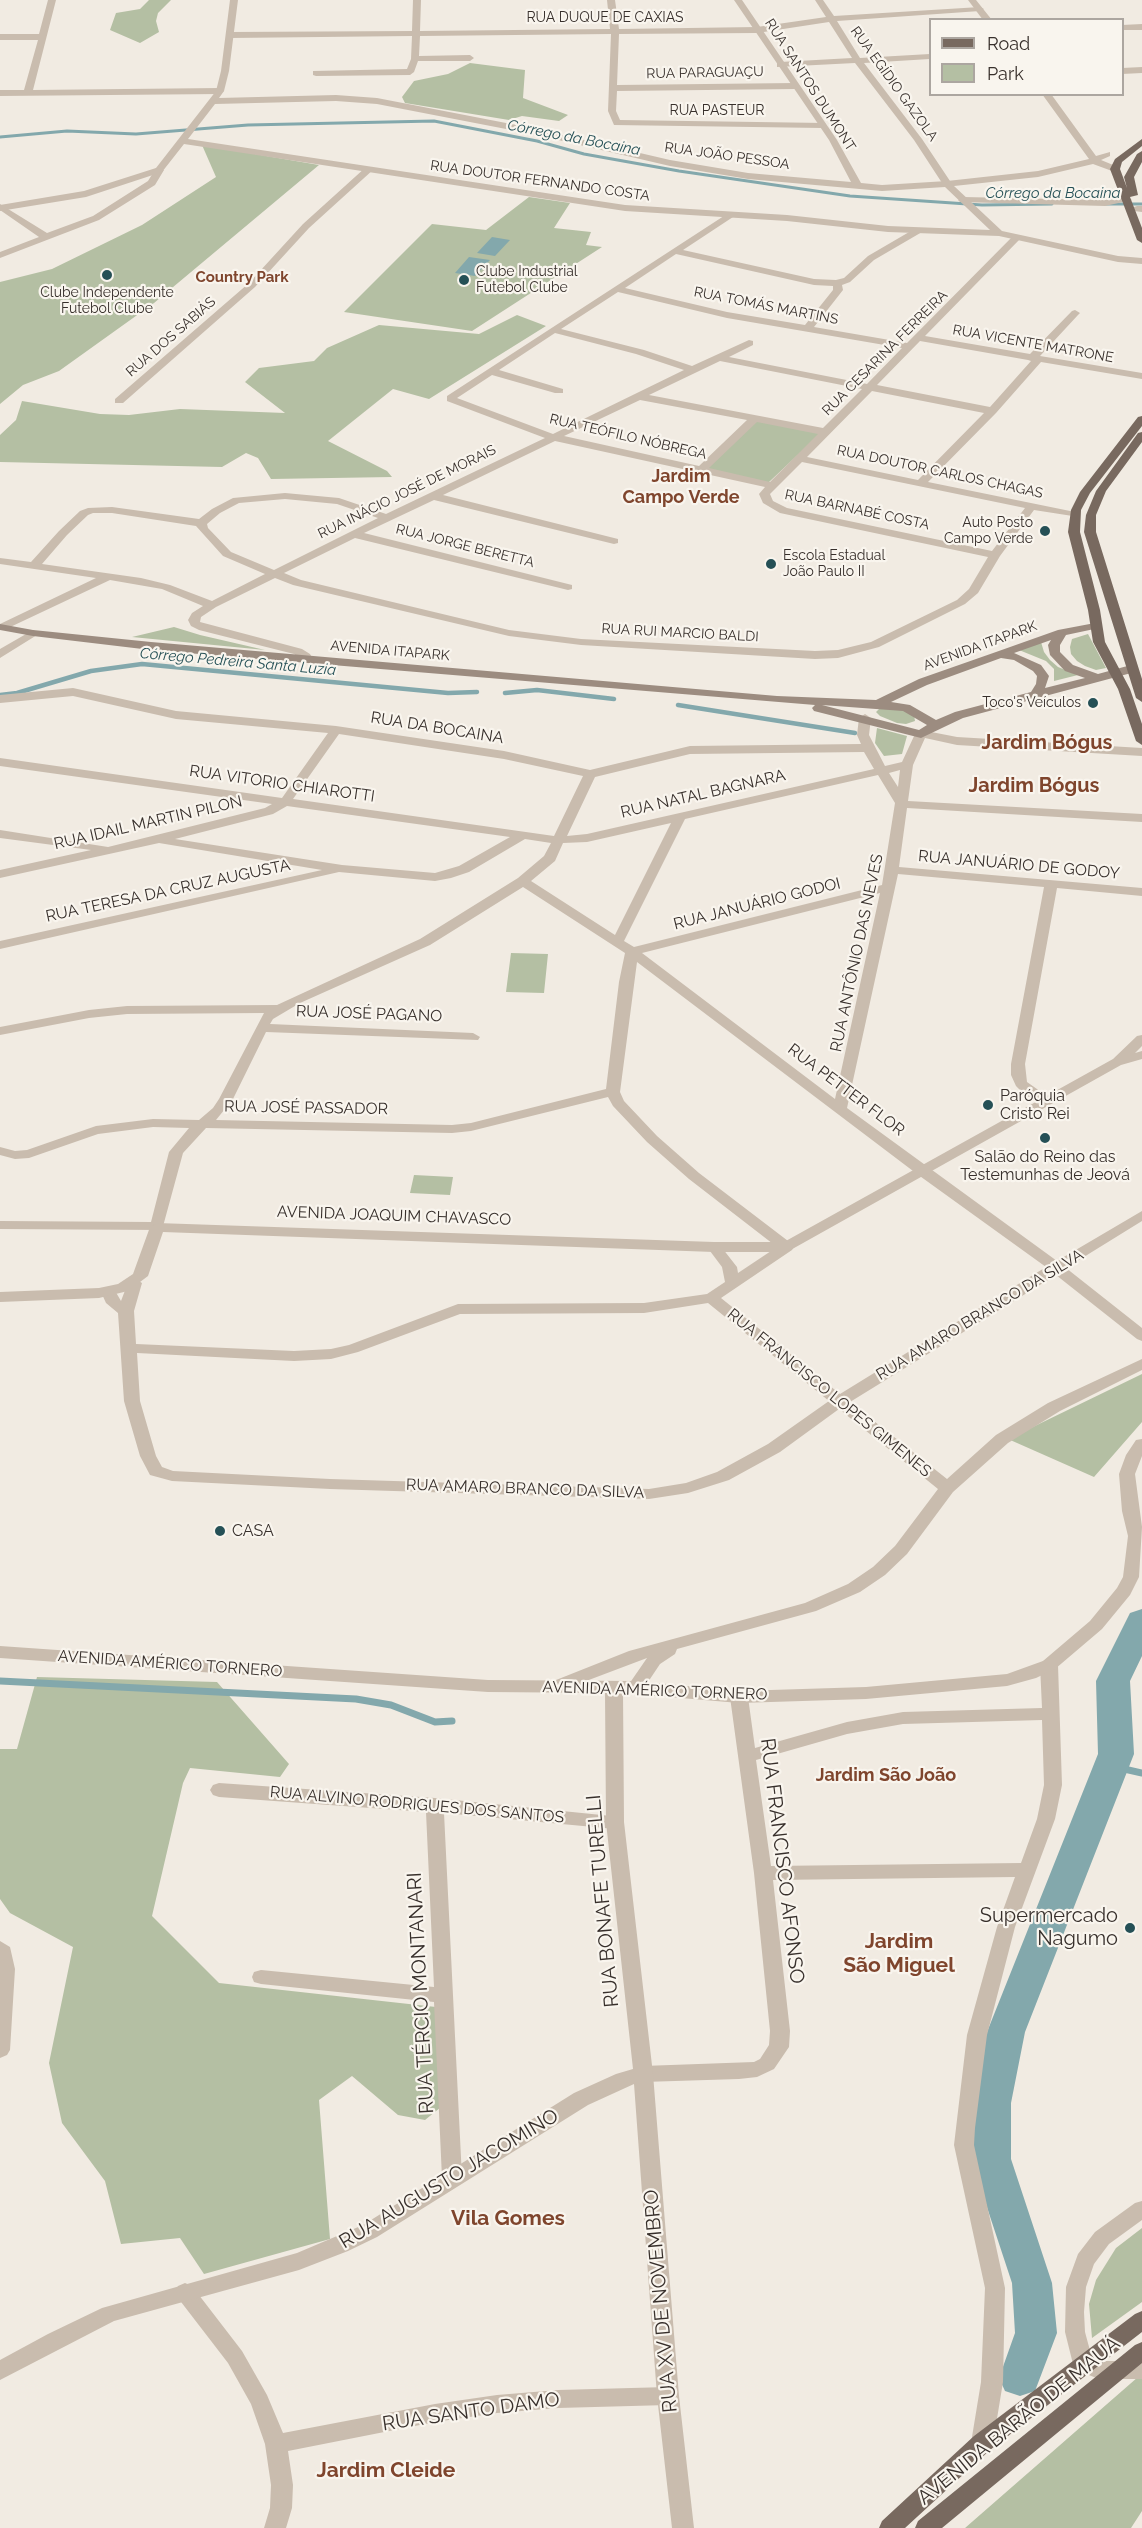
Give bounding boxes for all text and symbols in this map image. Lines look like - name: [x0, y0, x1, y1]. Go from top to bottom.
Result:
- street label: RUA DUQUE DE CAXIAS: [526, 10, 684, 26]
- street label: RUA SANTOS DUMONT: [761, 16, 859, 154]
- legend: [929, 18, 1124, 96]
- street label: RUA EGÍDIO GAZOLA: [847, 23, 941, 145]
- text: Road: [987, 33, 1030, 54]
- text: Park: [987, 63, 1024, 84]
- street label: RUA PARAGUAÇU: [646, 64, 764, 82]
- street label: RUA PASTEUR: [670, 103, 764, 119]
- water label: Córrego da Bocaina: [506, 116, 642, 160]
- street label: RUA JOÃO PESSOA: [663, 139, 791, 173]
- street label: RUA DOUTOR FERNANDO COSTA: [429, 157, 651, 205]
- water label: Córrego da Bocaina: [985, 184, 1121, 202]
- place label: Clube Industrial Futebol Clube: [476, 264, 578, 296]
- marker: Clube Independente Futebol Clube: [100, 268, 114, 282]
- district label: Country Park: [195, 268, 289, 286]
- marker: Clube Industrial Futebol Clube: [457, 273, 471, 287]
- street label: RUA TOMÁS MARTINS: [692, 284, 840, 328]
- place label: Clube Independente Futebol Clube: [40, 285, 174, 318]
- street label: RUA CESARINA FERREIRA: [819, 287, 951, 419]
- street label: RUA DOS SABIÁS: [123, 293, 219, 381]
- street label: RUA VICENTE MATRONE: [951, 322, 1115, 366]
- street label: RUA TEÓFILO NÓBREGA: [548, 411, 708, 463]
- street label: RUA INÁCIO JOSÉ DE MORAIS: [315, 441, 499, 543]
- street label: RUA DOUTOR CARLOS CHAGAS: [835, 442, 1045, 502]
- district label: Jardim Campo Verde: [622, 466, 740, 508]
- street label: RUA BARNABÉ COSTA: [783, 486, 931, 534]
- place label: Auto Posto Campo Verde: [944, 515, 1033, 548]
- street label: RUA JORGE BERETTA: [394, 521, 536, 571]
- marker: Auto Posto Campo Verde: [1038, 524, 1052, 538]
- place label: Escola Estadual João Paulo II: [783, 548, 885, 580]
- marker: Escola Estadual João Paulo II: [764, 557, 778, 571]
- street label: AVENIDA ITAPARK: [921, 618, 1039, 674]
- street label: RUA RUI MARCIO BALDI: [601, 620, 759, 646]
- street label: AVENIDA ITAPARK: [330, 637, 450, 665]
- water label: Córrego Pedreira Santa Luzia: [139, 644, 337, 680]
- place label: Toco's Veículos: [982, 695, 1081, 711]
- marker: Toco's Veículos: [1086, 696, 1100, 710]
- street label: RUA DA BOCAINA: [369, 708, 505, 748]
- district label: Jardim Bógus: [982, 731, 1112, 755]
- street label: RUA VITORIO CHIAROTTI: [188, 761, 376, 807]
- street label: RUA NATAL BAGNARA: [619, 766, 787, 822]
- district label: Jardim Bógus: [969, 774, 1099, 798]
- street label: RUA IDAIL MARTIN PILON: [52, 792, 244, 854]
- street label: RUA JANUÁRIO DE GODOY: [917, 847, 1121, 883]
- street label: RUA ANTÔNIO DAS NEVES: [827, 852, 887, 1054]
- street label: RUA TERESA DA CRUZ AUGUSTA: [44, 856, 292, 926]
- street label: RUA JANUÁRIO GODOI: [672, 874, 842, 934]
- street label: RUA JOSÉ PAGANO: [296, 1002, 442, 1026]
- street label: RUA PETTER FLOR: [784, 1040, 908, 1140]
- place label: Paróquia Cristo Rei: [1000, 1086, 1070, 1124]
- street label: RUA JOSÉ PASSADOR: [224, 1097, 388, 1119]
- marker: Paróquia Cristo Rei: [981, 1098, 995, 1112]
- marker: Salão do Reino das Testemunhas de Jeová: [1038, 1131, 1052, 1145]
- place label: Salão do Reino das Testemunhas de Jeová: [960, 1147, 1130, 1185]
- street label: AVENIDA JOAQUIM CHAVASCO: [277, 1202, 511, 1230]
- street label: RUA AMARO BRANCO DA SILVA: [873, 1245, 1087, 1385]
- street label: RUA FRANCISCO LOPES GIMENES: [723, 1305, 935, 1481]
- street label: RUA AMARO BRANCO DA SILVA: [406, 1475, 644, 1503]
- place label: CASA: [232, 1521, 274, 1541]
- marker: CASA: [213, 1524, 227, 1538]
- street label: AVENIDA AMÉRICO TORNERO: [57, 1647, 283, 1681]
- street label: AVENIDA AMÉRICO TORNERO: [542, 1677, 768, 1705]
- street label: RUA FRANCISCO AFONSO: [755, 1737, 809, 1985]
- district label: Jardim São João: [816, 1765, 956, 1787]
- street label: RUA ALVINO RODRIGUES DOS SANTOS: [269, 1783, 565, 1827]
- street label: RUA BONAFE TURELLI: [582, 1794, 624, 2008]
- street label: RUA TÉRCIO MONTANARI: [403, 1872, 439, 2114]
- place label: Supermercado Nagumo: [980, 1904, 1118, 1951]
- marker: Supermercado Nagumo: [1123, 1921, 1137, 1935]
- district label: Jardim São Miguel: [843, 1929, 955, 1979]
- street label: RUA AUGUSTO JACOMINO: [335, 2104, 563, 2254]
- street label: RUA XV DE NOVEMBRO: [639, 2189, 683, 2413]
- district label: Vila Gomes: [451, 2206, 565, 2232]
- street label: AVENIDA BARÃO DE MAUÁ: [913, 2332, 1125, 2510]
- street label: RUA SANTO DAMO: [381, 2388, 561, 2436]
- district label: Jardim Cleide: [317, 2458, 455, 2484]

